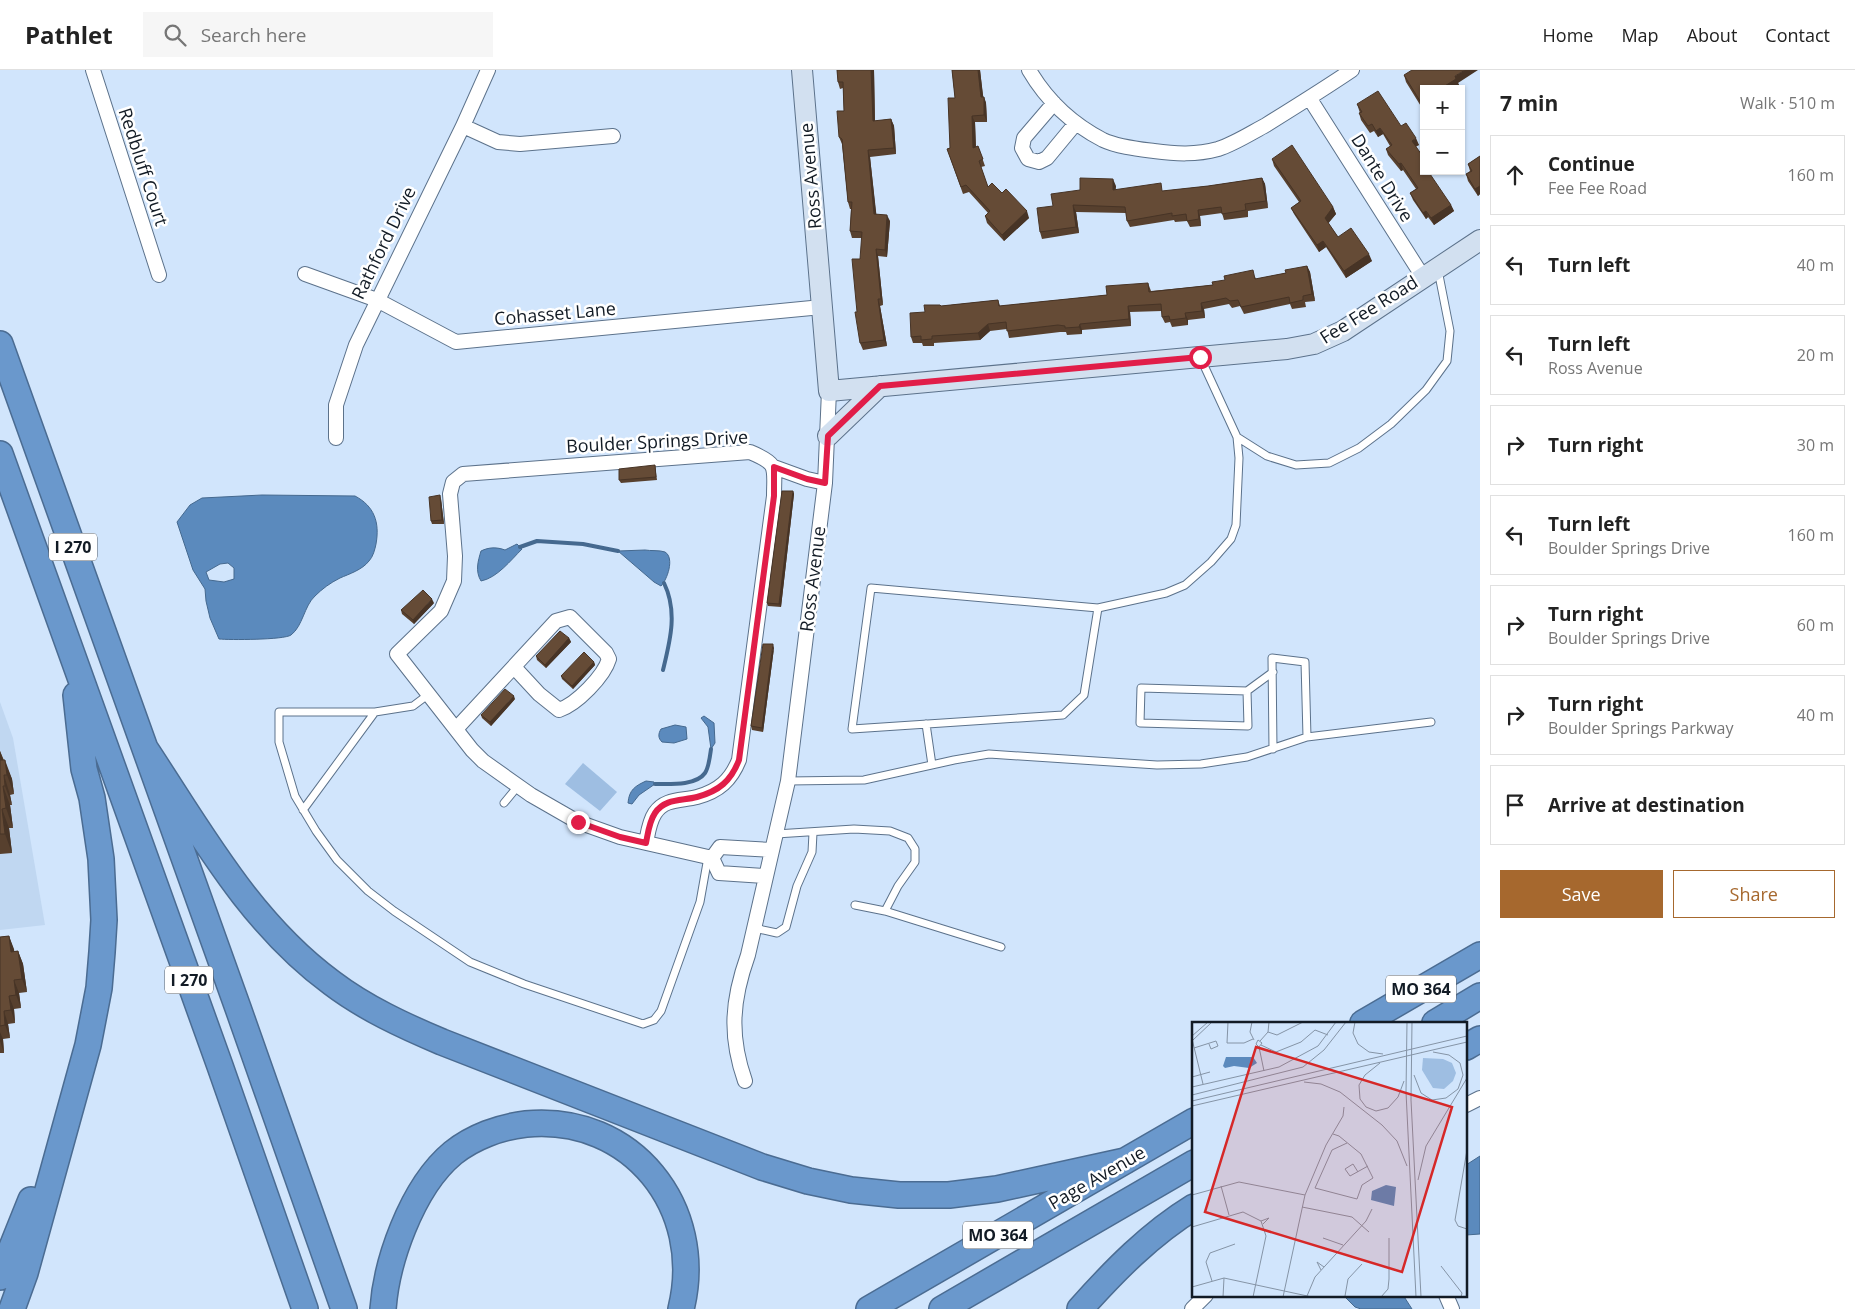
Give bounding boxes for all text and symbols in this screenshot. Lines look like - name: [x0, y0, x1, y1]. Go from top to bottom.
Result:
- search box: [143, 12, 493, 57]
- text: Pathlet: [25, 18, 113, 51]
- icon: search: [161, 21, 189, 49]
- text: Search here: [201, 22, 307, 48]
- text: Home: [1543, 23, 1593, 47]
- text: Map: [1621, 23, 1659, 47]
- text: About: [1687, 23, 1737, 47]
- text: Contact: [1765, 23, 1830, 47]
- map controls: [1420, 85, 1465, 175]
- button: +: [1420, 85, 1465, 130]
- text: 7 min: [1500, 89, 1558, 117]
- text: Walk · 510 m: [1740, 92, 1835, 114]
- street label: Redbluff Court: [114, 105, 174, 229]
- street label: Ross Avenue: [793, 122, 827, 230]
- street label: Dante Drive: [1346, 129, 1419, 226]
- button: −: [1420, 130, 1465, 175]
- text: Continue: [1548, 151, 1635, 177]
- icon: ahead: [1501, 161, 1529, 189]
- text: 160 m: [1788, 164, 1834, 186]
- text: Fee Fee Road: [1548, 177, 1647, 199]
- street label: Rathford Drive: [345, 182, 421, 303]
- icon: left: [1501, 251, 1529, 279]
- text: Turn left: [1548, 252, 1630, 278]
- text: 40 m: [1797, 254, 1834, 276]
- street label: Fee Fee Road: [1315, 269, 1422, 349]
- street label: Cohasset Lane: [493, 296, 617, 330]
- text: Turn left: [1548, 331, 1630, 357]
- icon: left: [1501, 341, 1529, 369]
- text: 20 m: [1797, 344, 1834, 366]
- route start: [1189, 346, 1212, 369]
- text: Ross Avenue: [1548, 357, 1643, 379]
- street label: Boulder Springs Drive: [565, 424, 749, 458]
- icon: right: [1501, 431, 1529, 459]
- text: Turn right: [1548, 432, 1643, 458]
- text: 30 m: [1797, 434, 1834, 456]
- text: Turn left: [1548, 511, 1630, 537]
- icon: left: [1501, 521, 1529, 549]
- text: 160 m: [1788, 524, 1834, 546]
- street label: Ross Avenue: [794, 525, 830, 633]
- road number: I 270: [49, 534, 97, 561]
- text: Boulder Springs Drive: [1548, 537, 1710, 559]
- text: Turn right: [1548, 601, 1643, 627]
- icon: right: [1501, 611, 1529, 639]
- text: 60 m: [1797, 614, 1834, 636]
- text: Boulder Springs Drive: [1548, 627, 1710, 649]
- text: Turn right: [1548, 691, 1643, 717]
- icon: right: [1501, 701, 1529, 729]
- text: 40 m: [1797, 704, 1834, 726]
- text: Boulder Springs Parkway: [1548, 717, 1733, 739]
- icon: arrive: [1501, 791, 1529, 819]
- text: Arrive at destination: [1548, 792, 1745, 818]
- route end: [567, 811, 590, 834]
- button: Save: [1500, 870, 1663, 918]
- button: Share: [1673, 870, 1835, 918]
- road number: I 270: [165, 966, 213, 994]
- road number: MO 364: [1386, 976, 1456, 1002]
- inset map: [1192, 1022, 1468, 1296]
- street label: Page Avenue: [1044, 1140, 1149, 1215]
- road number: MO 364: [963, 1222, 1033, 1248]

